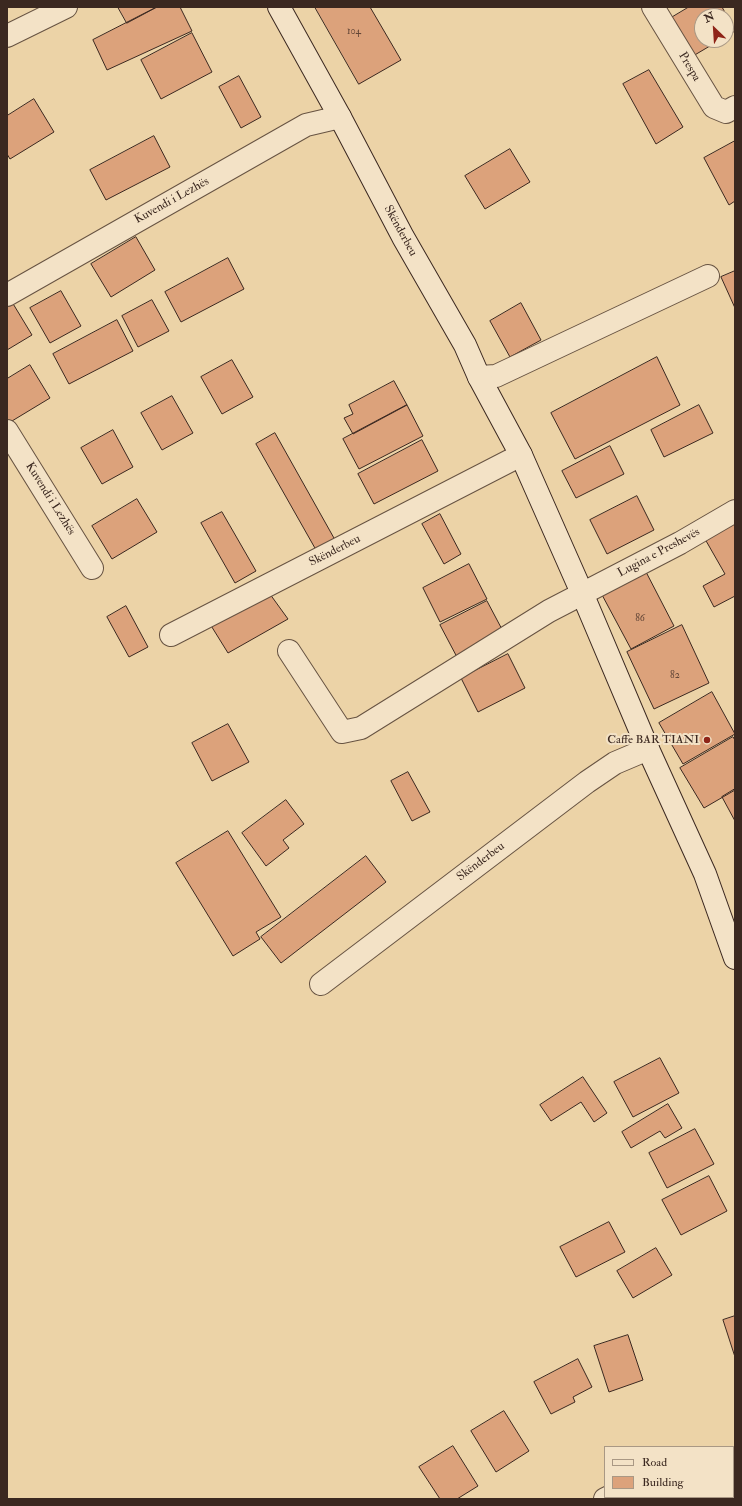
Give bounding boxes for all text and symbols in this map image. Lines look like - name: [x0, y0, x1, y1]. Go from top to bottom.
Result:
- north arrow: [694, 8, 734, 48]
- text: N: [702, 10, 716, 26]
- house number: 104: [347, 26, 361, 38]
- street label: Prespa: [675, 50, 703, 84]
- street label: Kuvendi i Lezhës: [132, 175, 212, 227]
- street label: Skënderbeu: [380, 203, 420, 259]
- street label: Kuvendi i Lezhës: [22, 460, 78, 538]
- street label: Lugina e Preshevës: [615, 525, 703, 581]
- street label: Skënderbeu: [307, 532, 363, 570]
- house number: 86: [635, 613, 645, 625]
- house number: 82: [670, 670, 680, 682]
- place label: Caffe BAR TIANI: [607, 733, 699, 747]
- marker: Caffe BAR TIANI: [702, 735, 712, 745]
- street label: Skënderbeu: [454, 839, 508, 885]
- legend: [604, 1446, 734, 1498]
- text: Road: [642, 1455, 667, 1470]
- text: Building: [642, 1475, 683, 1490]

